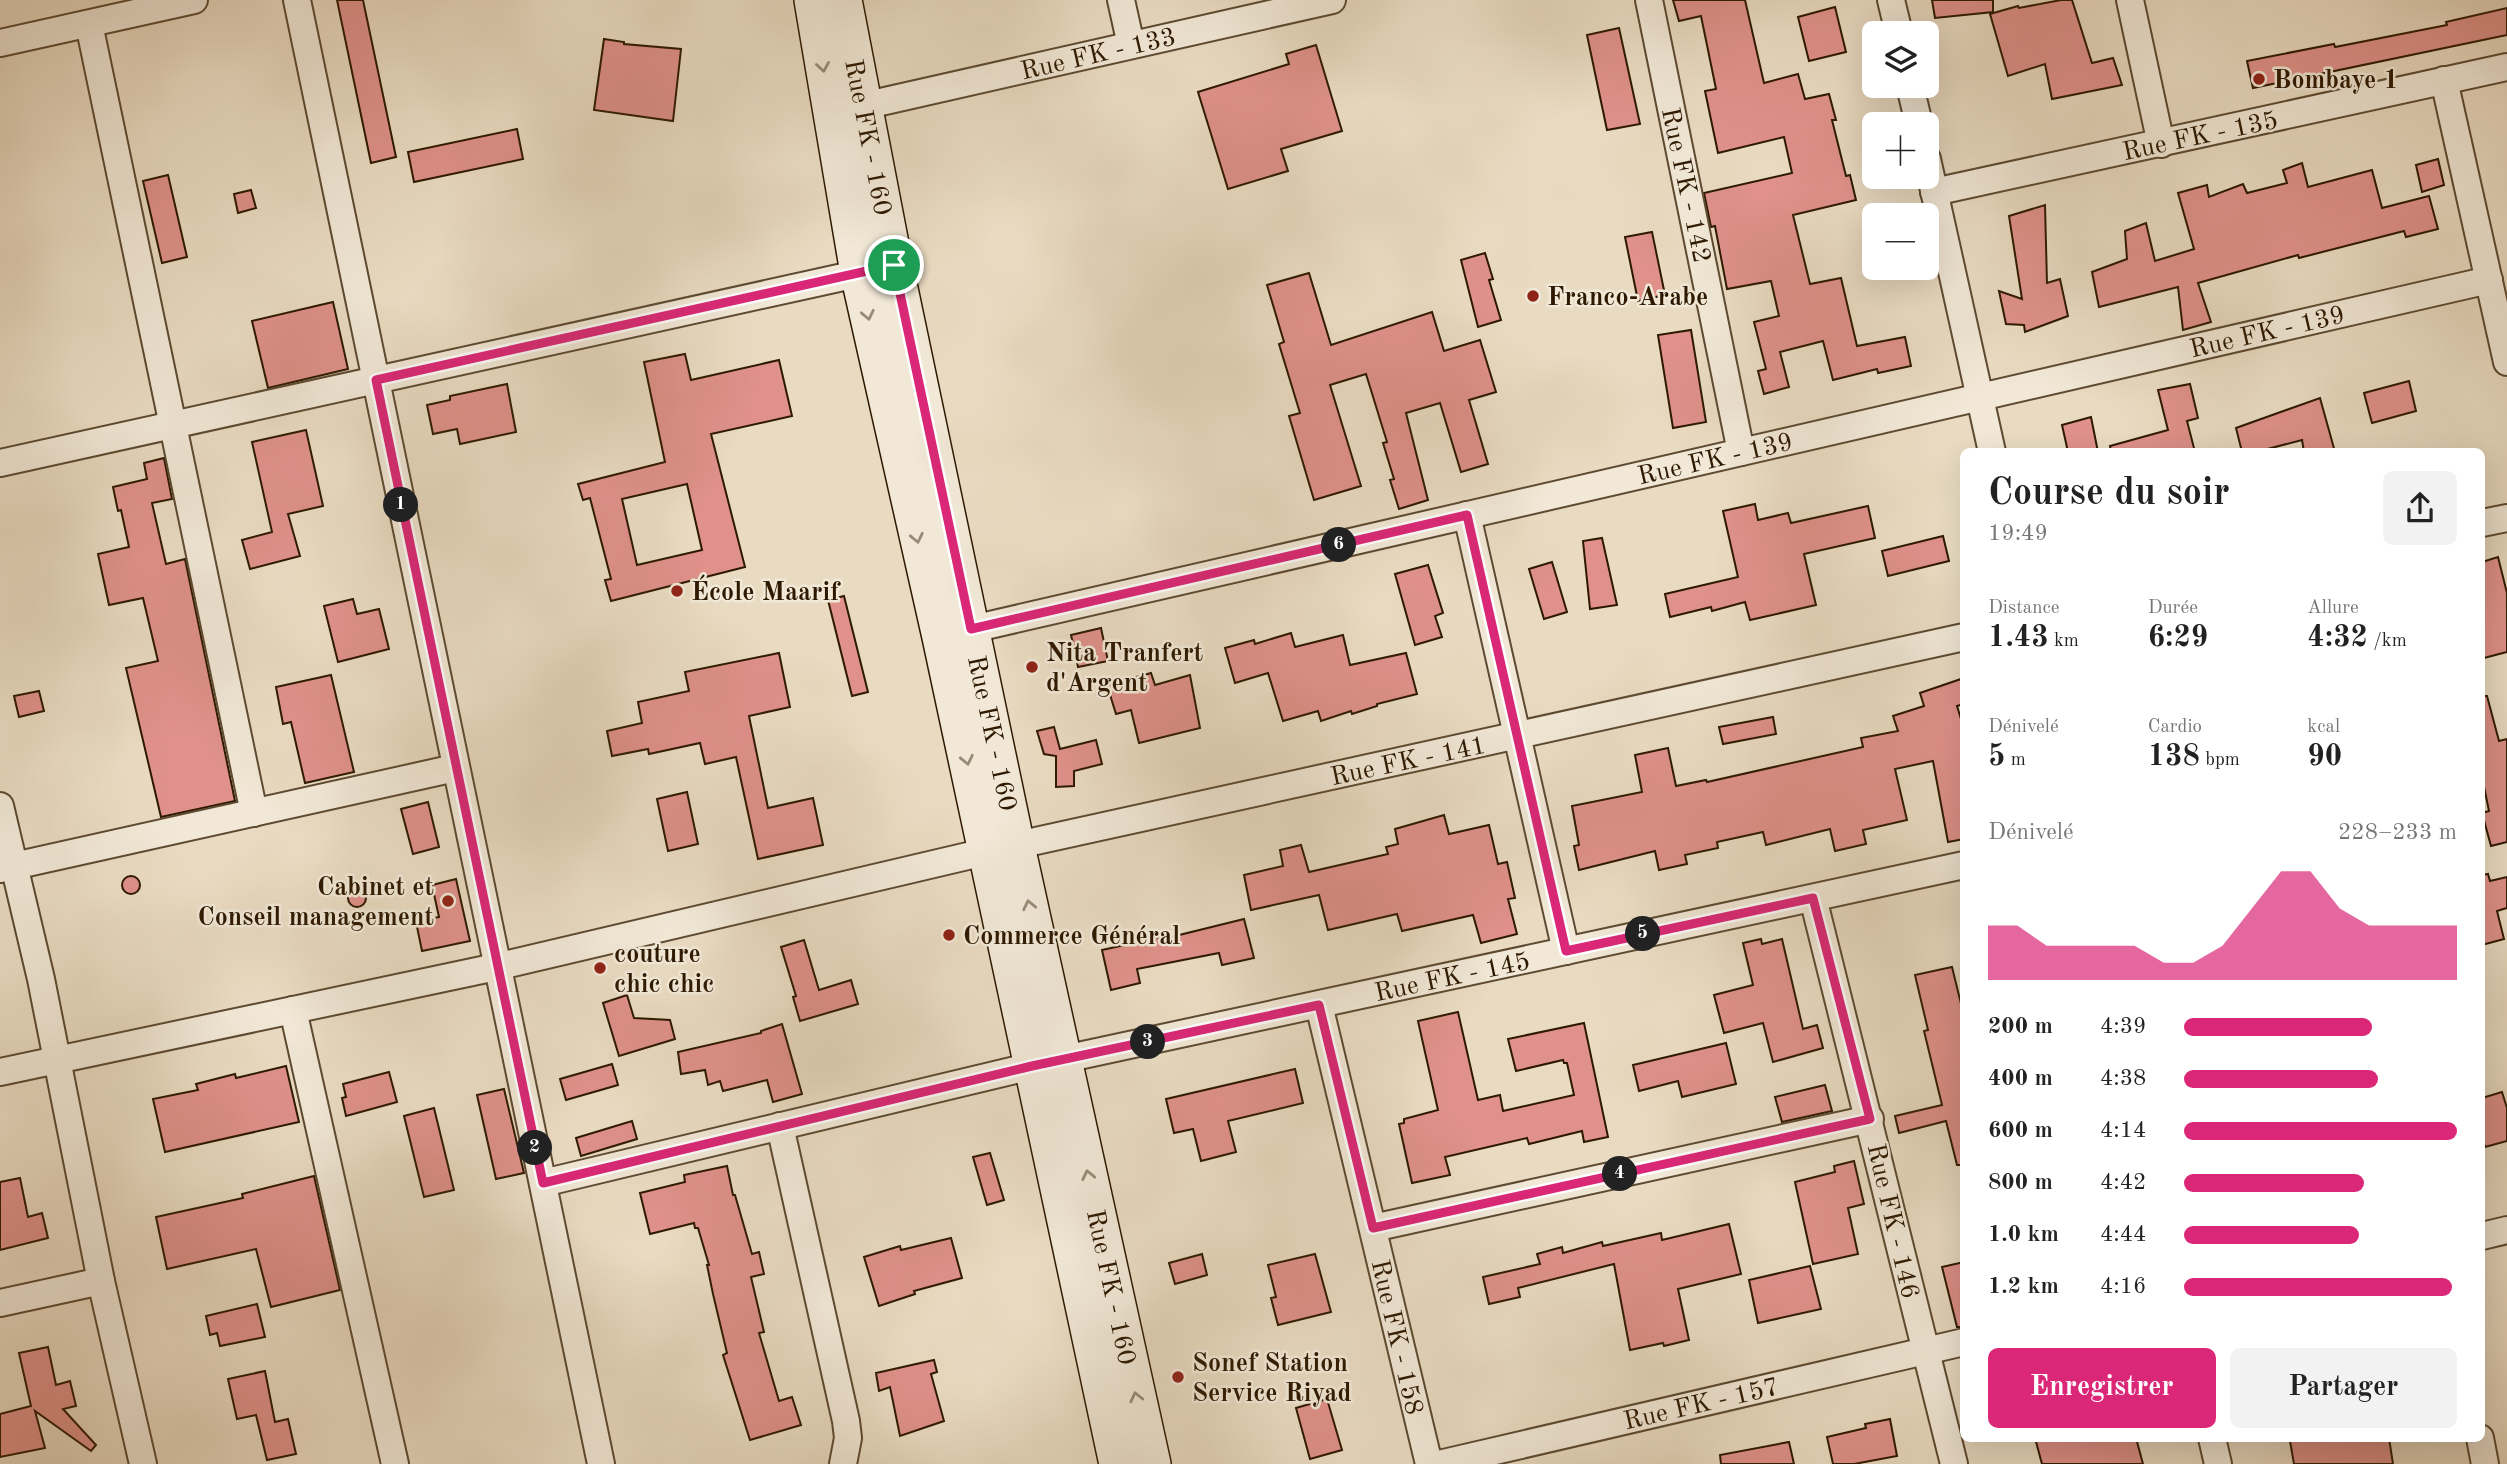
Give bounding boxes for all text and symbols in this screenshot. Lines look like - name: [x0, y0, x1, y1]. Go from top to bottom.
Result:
- map controls: [1862, 21, 1939, 280]
- button: layers: [1862, 21, 1939, 98]
- street label: Rue FK - 133: [1018, 24, 1179, 85]
- street label: Rue FK - 160: [839, 57, 895, 218]
- one-way arrow: [816, 61, 831, 73]
- place label: Bombaye 1: [2273, 68, 2399, 94]
- marker: Bombaye 1: [2251, 71, 2267, 87]
- street label: Rue FK - 142: [1656, 105, 1714, 266]
- street label: Rue FK - 135: [2120, 108, 2281, 166]
- button: +: [1862, 112, 1939, 189]
- button: −: [1862, 203, 1939, 280]
- pin: [864, 235, 924, 295]
- icon: arrive: [875, 246, 913, 284]
- place label: Franco-Arabe: [1547, 285, 1708, 311]
- marker: Franco-Arabe: [1525, 288, 1541, 304]
- street label: Rue FK - 139: [2187, 302, 2348, 363]
- one-way arrow: [860, 309, 874, 321]
- street label: Rue FK - 139: [1635, 429, 1796, 490]
- button: share: [2383, 471, 2457, 545]
- text: Course du soir: [1988, 475, 2230, 513]
- pin: 1: [384, 488, 418, 522]
- text: 1: [395, 495, 406, 514]
- text: 19:49: [1988, 522, 2048, 545]
- pin: 6: [1322, 528, 1356, 562]
- one-way arrow: [909, 531, 923, 543]
- text: 6: [1333, 535, 1344, 554]
- place label: École Maarif: [691, 574, 841, 606]
- marker: École Maarif: [669, 583, 685, 599]
- text: Distance: [1988, 599, 2060, 618]
- text: Durée: [2148, 599, 2198, 618]
- text: Allure: [2307, 599, 2359, 618]
- text: 1.43: [1988, 623, 2049, 653]
- text: 6:29: [2148, 623, 2208, 653]
- text: 4:32: [2307, 623, 2368, 653]
- text: km: [2049, 632, 2079, 651]
- text: /km: [2368, 632, 2407, 651]
- place label: Nita Tranfert d'Argent: [1046, 641, 1203, 697]
- street label: Rue FK - 160: [962, 653, 1020, 814]
- marker: Nita Tranfert d'Argent: [1024, 659, 1040, 675]
- text: Dénivelé: [1988, 718, 2059, 737]
- text: Cardio: [2148, 718, 2202, 737]
- text: kcal: [2307, 718, 2340, 737]
- street label: Rue FK - 141: [1328, 733, 1489, 791]
- text: 5: [1988, 742, 2005, 772]
- text: 138: [2148, 742, 2200, 772]
- text: 90: [2307, 742, 2342, 772]
- text: m: [2005, 751, 2026, 770]
- text: bpm: [2200, 751, 2240, 770]
- one-way arrow: [958, 754, 973, 766]
- text: Dénivelé: [1988, 821, 2074, 844]
- text: 228–233 m: [2338, 821, 2457, 844]
- place label: Cabinet et Conseil management: [198, 875, 434, 931]
- marker: Cabinet et Conseil management: [440, 893, 456, 909]
- one-way arrow: [1023, 899, 1038, 911]
- pin: 5: [1626, 916, 1660, 951]
- place label: Commerce Général: [963, 924, 1180, 950]
- text: 5: [1637, 924, 1648, 943]
- marker: Commerce Général: [941, 927, 957, 943]
- place label: couture chic chic: [614, 942, 714, 998]
- street label: Rue FK - 145: [1372, 949, 1533, 1007]
- marker: couture chic chic: [592, 960, 608, 976]
- text: 200 m: [1988, 1015, 2053, 1038]
- text: 4:39: [2100, 1015, 2146, 1038]
- pin: 3: [1130, 1024, 1166, 1060]
- text: 3: [1142, 1032, 1153, 1051]
- text: 400 m: [1988, 1067, 2053, 1090]
- text: 4:38: [2100, 1067, 2146, 1090]
- text: 600 m: [1988, 1119, 2053, 1142]
- text: 4:14: [2100, 1119, 2146, 1142]
- pin: 2: [518, 1130, 552, 1166]
- text: 2: [529, 1138, 540, 1157]
- street label: Rue FK - 146: [1862, 1141, 1923, 1302]
- pin: 4: [1602, 1156, 1638, 1192]
- text: 4: [1614, 1164, 1625, 1183]
- one-way arrow: [1081, 1169, 1096, 1181]
- text: 800 m: [1988, 1171, 2053, 1194]
- text: 4:42: [2100, 1171, 2146, 1194]
- street label: Rue FK - 160: [1081, 1207, 1139, 1368]
- text: 1.0 km: [1988, 1223, 2059, 1246]
- text: 4:44: [2100, 1223, 2146, 1246]
- street label: Rue FK - 158: [1366, 1257, 1427, 1418]
- text: 1.2 km: [1988, 1275, 2059, 1298]
- text: 4:16: [2100, 1275, 2146, 1298]
- button: Enregistrer: [1988, 1348, 2216, 1428]
- button: Partager: [2230, 1348, 2457, 1428]
- place label: Sonef Station Service Riyad: [1192, 1351, 1351, 1407]
- marker: Sonef Station Service Riyad: [1170, 1369, 1186, 1385]
- street label: Rue FK - 157: [1621, 1374, 1782, 1435]
- one-way arrow: [1130, 1392, 1145, 1404]

